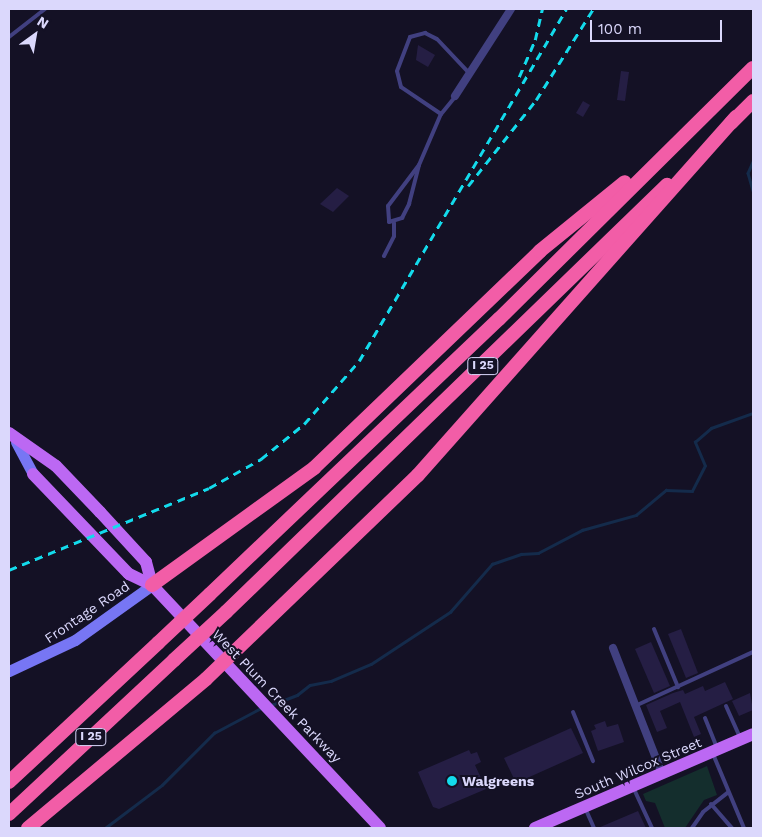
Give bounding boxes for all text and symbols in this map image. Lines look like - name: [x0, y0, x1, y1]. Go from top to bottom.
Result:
- north arrow: [10, 10, 60, 60]
- scale bar: [592, 10, 724, 42]
- text: N: [34, 13, 52, 32]
- text: 100 m: [598, 20, 642, 38]
- road number: I 25: [467, 356, 499, 376]
- street label: Frontage Road: [41, 577, 133, 647]
- street label: West Plum Creek Parkway: [209, 626, 345, 766]
- road number: I 25: [75, 728, 107, 746]
- street label: South Wilcox Street: [572, 733, 704, 803]
- place label: Walgreens: [462, 773, 534, 789]
- marker: Walgreens: [446, 775, 458, 787]

